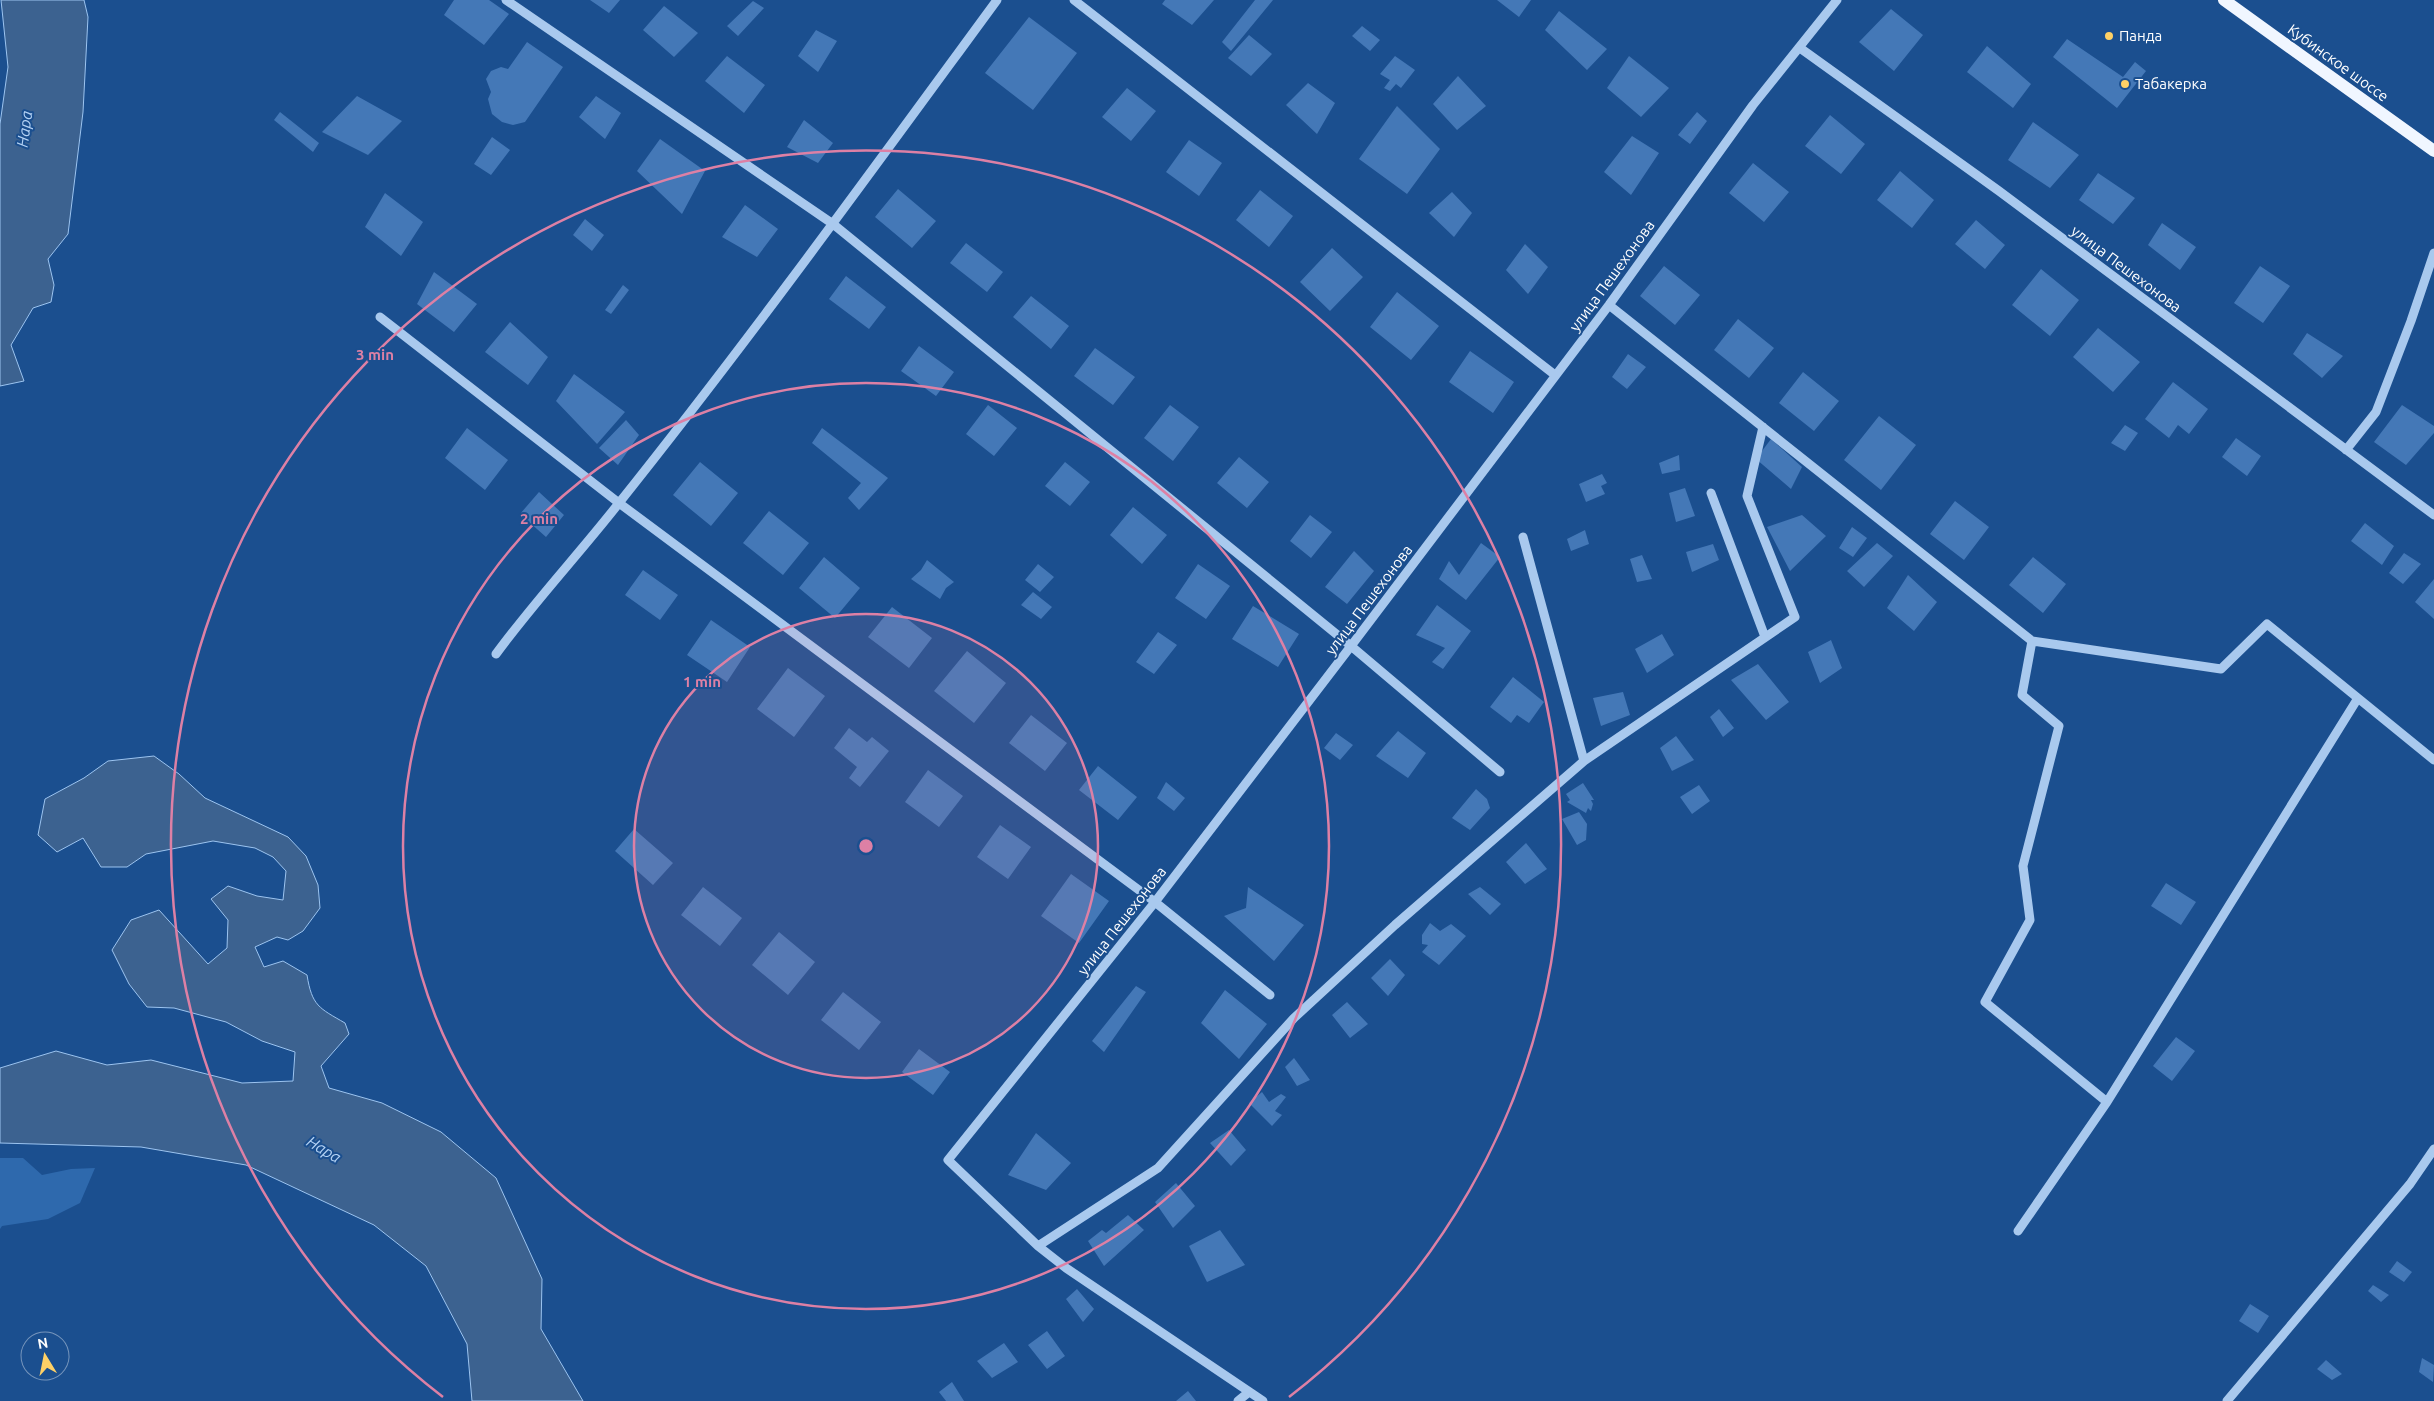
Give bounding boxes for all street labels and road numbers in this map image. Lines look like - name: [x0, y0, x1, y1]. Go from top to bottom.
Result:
- street label: Кубинское шоссе: [2285, 20, 2392, 105]
- street label: улица Пешехонова: [1566, 217, 1658, 335]
- street label: улица Пешехонова: [2068, 222, 2185, 315]
- street label: улица Пешехонова: [1322, 541, 1415, 658]
- street label: улица Пешехонова: [1074, 863, 1169, 978]

